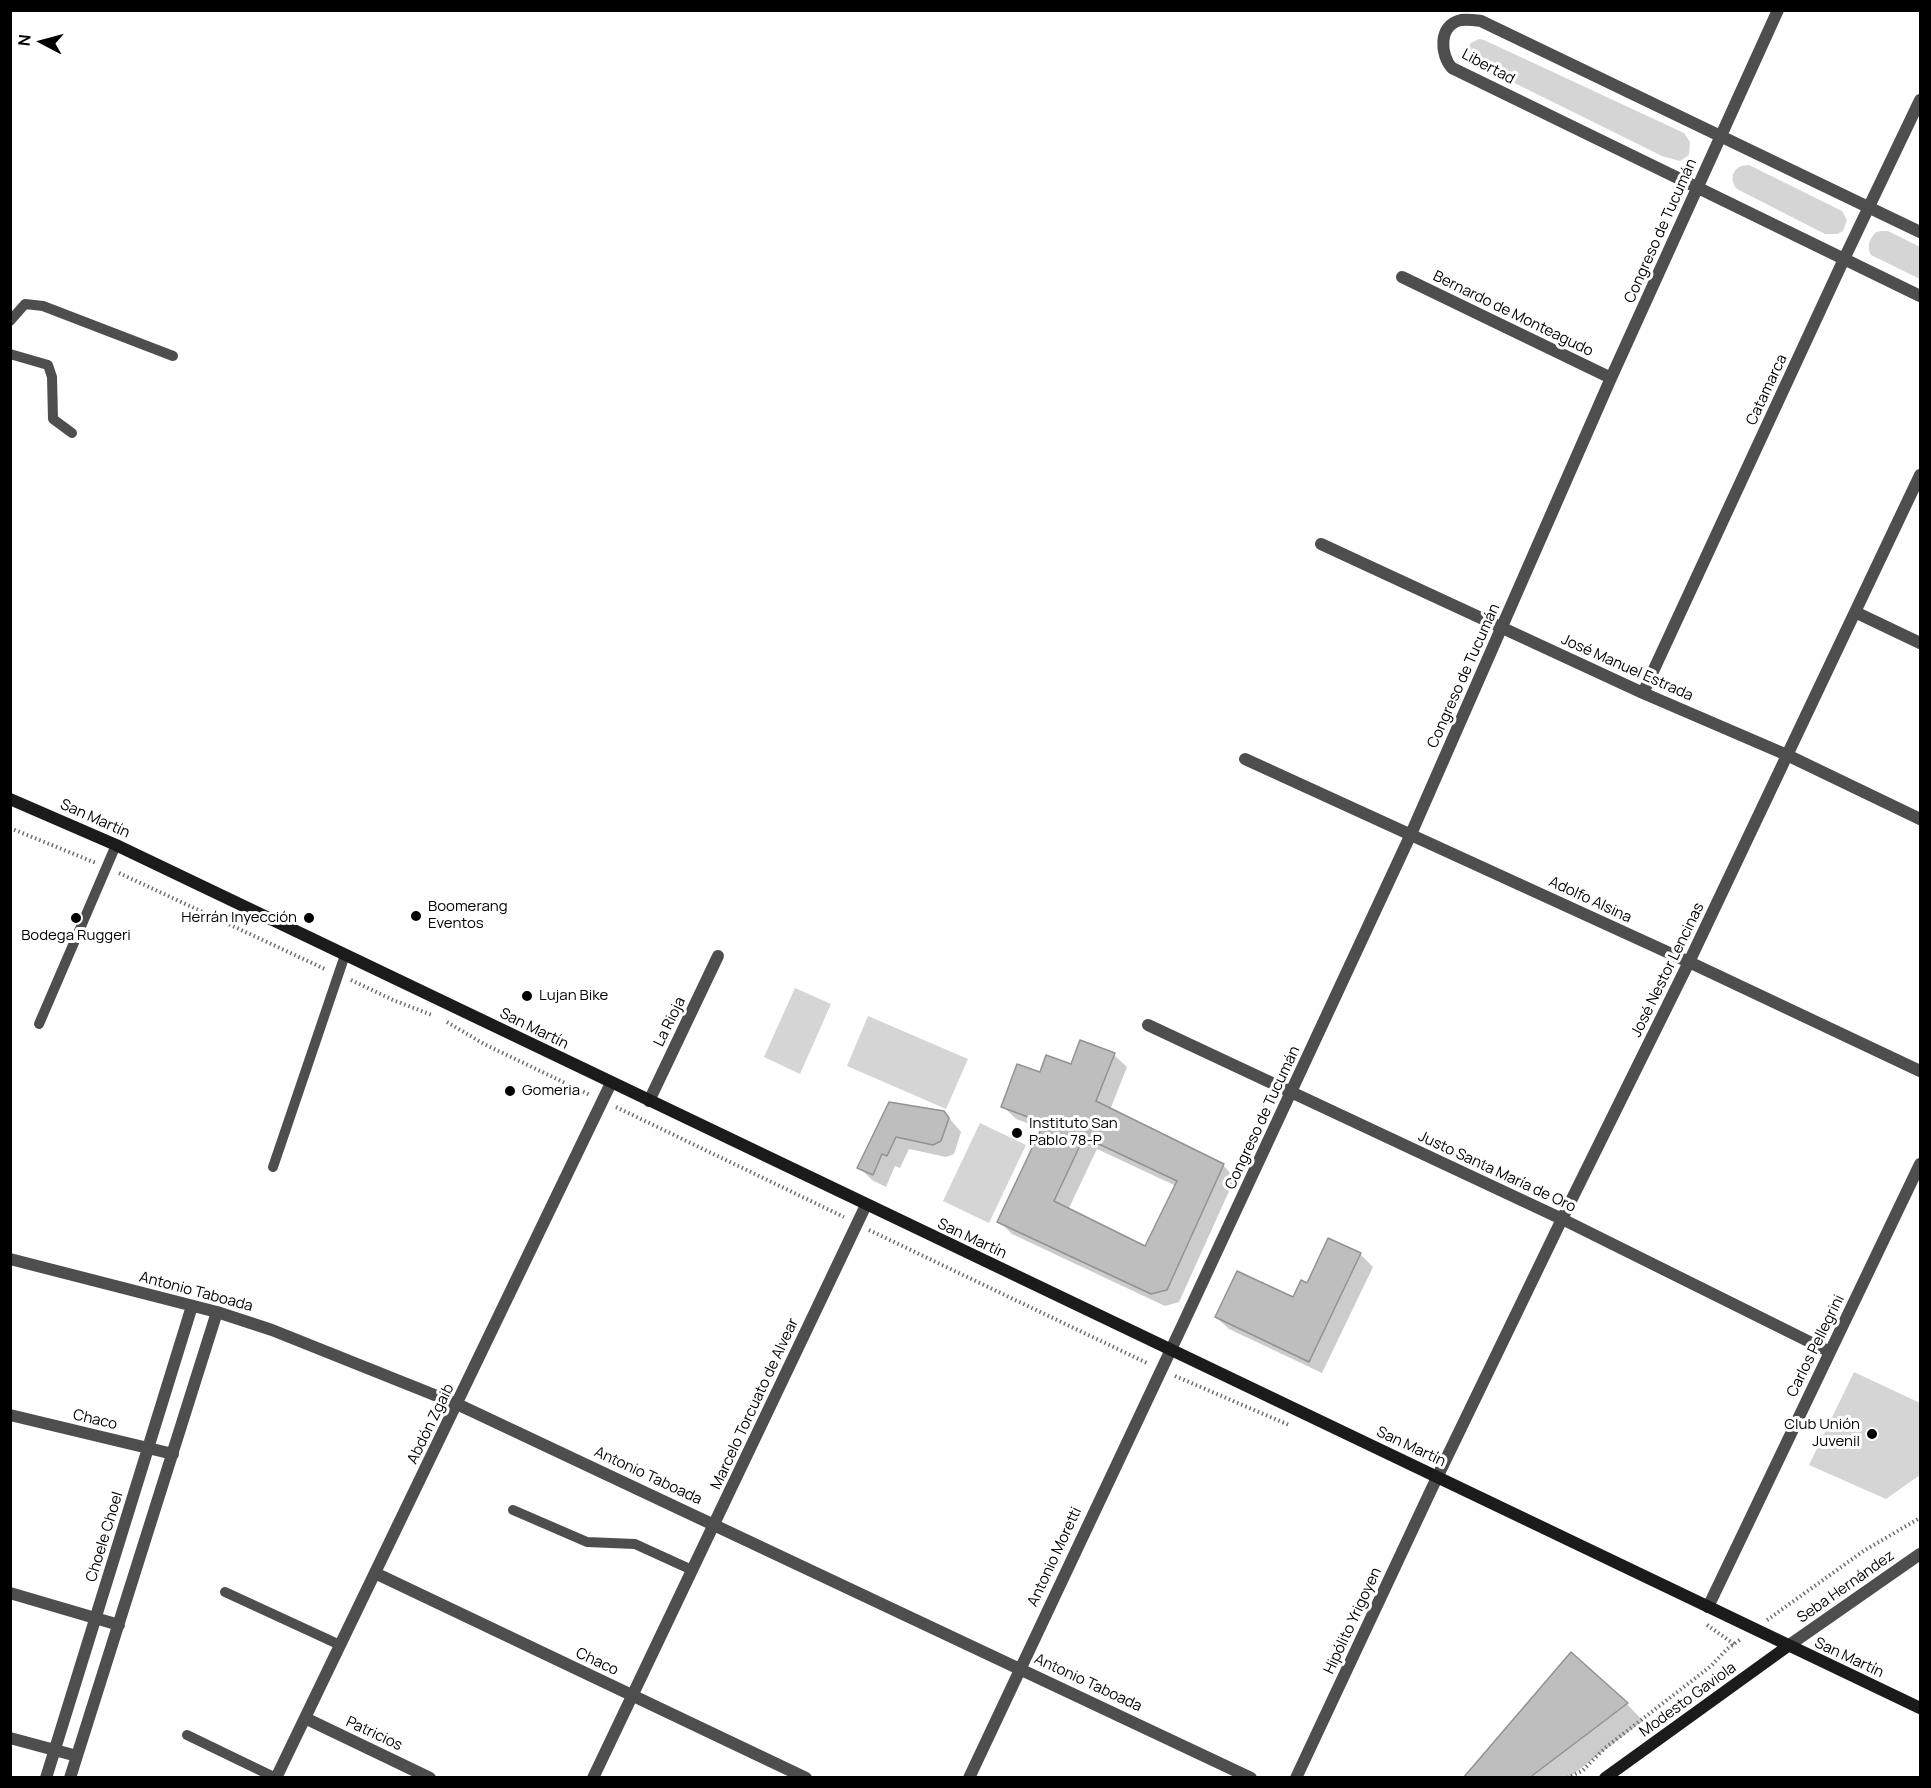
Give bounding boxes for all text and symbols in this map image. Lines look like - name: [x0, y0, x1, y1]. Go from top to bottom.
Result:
- north arrow: [12, 12, 72, 72]
- text: N: [13, 33, 36, 47]
- street label: Libertad: [1458, 46, 1518, 88]
- street label: Congreso de Tucumán: [1621, 156, 1701, 306]
- street label: Bernardo de Monteagudo: [1430, 267, 1596, 361]
- street label: Catamarca: [1743, 352, 1791, 428]
- street label: Congreso de Tucumán: [1424, 601, 1504, 751]
- street label: José Manuel Estrada: [1558, 631, 1696, 705]
- street label: San Martín: [57, 796, 133, 842]
- street label: Adolfo Alsina: [1546, 873, 1634, 927]
- place label: Boomerang Eventos: [428, 898, 508, 933]
- street label: José Nestor Lencinas: [1628, 900, 1708, 1040]
- place label: Herrán Inyección: [181, 909, 297, 927]
- marker: Boomerang Eventos: [409, 909, 423, 923]
- marker: Bodega Ruggeri: [69, 911, 83, 925]
- marker: Herrán Inyección: [302, 911, 316, 925]
- place label: Bodega Ruggeri: [21, 927, 131, 945]
- place label: Lujan Bike: [539, 987, 608, 1005]
- marker: Lujan Bike: [520, 989, 534, 1003]
- street label: La Rioja: [650, 994, 690, 1050]
- street label: San Martín: [497, 1005, 571, 1053]
- street label: Congreso de Tucumán: [1222, 1043, 1304, 1193]
- place label: Gomeria: [522, 1082, 580, 1100]
- marker: Gomeria: [503, 1084, 517, 1098]
- place label: Instituto San Pablo 78-P: [1029, 1115, 1118, 1150]
- marker: Instituto San Pablo 78-P: [1010, 1126, 1024, 1140]
- street label: Justo Santa María de Oro: [1415, 1128, 1579, 1216]
- street label: San Martín: [935, 1215, 1009, 1263]
- street label: Antonio Taboada: [137, 1268, 255, 1316]
- street label: Carlos Pellegrini: [1783, 1292, 1849, 1400]
- street label: Marcelo Torcuato de Alvear: [707, 1316, 803, 1492]
- street label: Abdón Zgaib: [404, 1381, 458, 1467]
- street label: Chaco: [71, 1406, 119, 1434]
- place label: Club Unión Juvenil: [1784, 1416, 1860, 1451]
- street label: San Martín: [1374, 1423, 1448, 1471]
- marker: Club Unión Juvenil: [1865, 1427, 1879, 1441]
- street label: Antonio Taboada: [591, 1443, 705, 1509]
- street label: Choele Choel: [83, 1490, 127, 1584]
- street label: Antonio Moretti: [1024, 1505, 1086, 1609]
- street label: Seba Hernández: [1794, 1547, 1898, 1627]
- street label: Hipólito Yrigoyen: [1320, 1565, 1386, 1677]
- street label: San Martín: [1812, 1634, 1886, 1682]
- street label: Chaco: [573, 1644, 621, 1680]
- street label: Antonio Taboada: [1031, 1650, 1145, 1716]
- street label: Modesto Gaviola: [1636, 1659, 1740, 1741]
- street label: Patricios: [343, 1713, 405, 1755]

